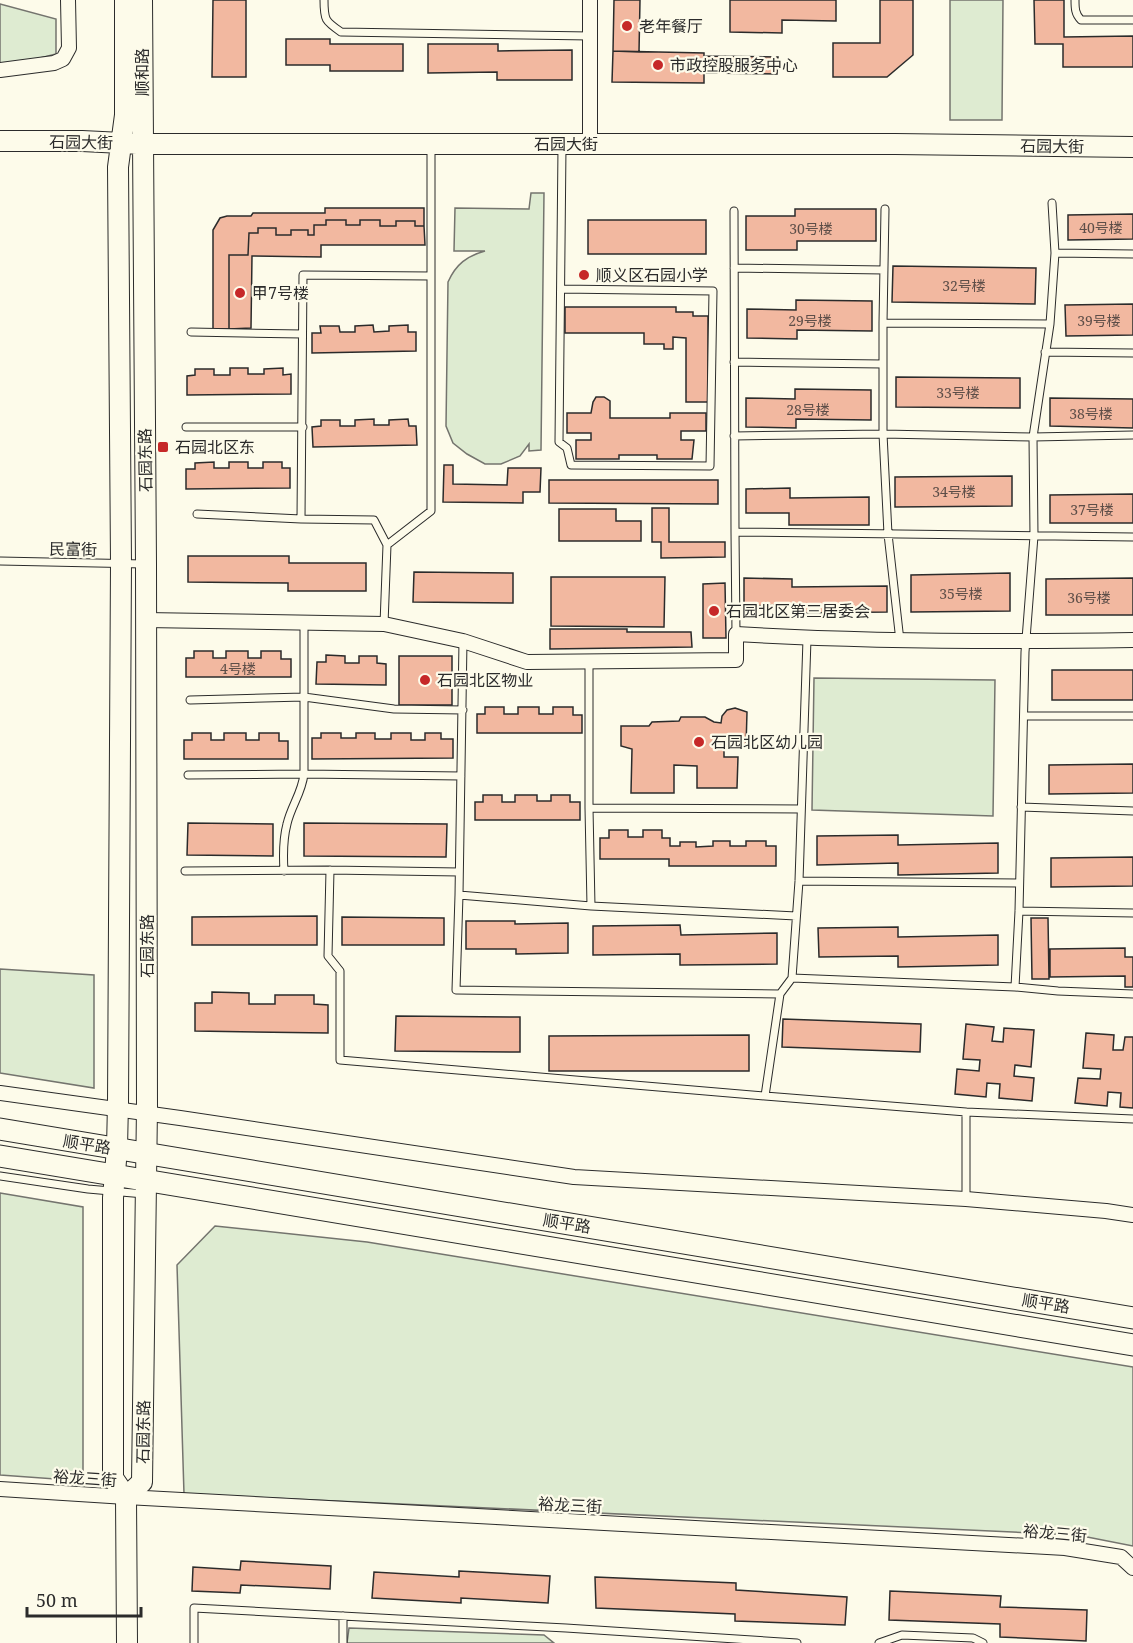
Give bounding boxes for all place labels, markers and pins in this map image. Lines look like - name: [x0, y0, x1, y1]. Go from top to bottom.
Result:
- place label: 老年餐厅: [639, 15, 703, 37]
- marker: 老年餐厅: [620, 19, 634, 33]
- place label: 市政控股服务中心: [670, 54, 798, 76]
- marker: 市政控股服务中心: [651, 58, 665, 72]
- place label: 顺义区石园小学: [596, 264, 708, 286]
- marker: 顺义区石园小学: [577, 268, 591, 282]
- place label: 甲7号楼: [252, 282, 309, 304]
- marker: 甲7号楼: [233, 286, 247, 300]
- place label: 石园北区东: [175, 436, 255, 458]
- marker: 石园北区东: [156, 440, 170, 454]
- place label: 石园北区第三居委会: [726, 600, 870, 622]
- marker: 石园北区第三居委会: [707, 604, 721, 618]
- place label: 石园北区物业: [437, 669, 533, 691]
- marker: 石园北区物业: [418, 673, 432, 687]
- place label: 石园北区幼儿园: [711, 731, 823, 753]
- marker: 石园北区幼儿园: [692, 735, 706, 749]

